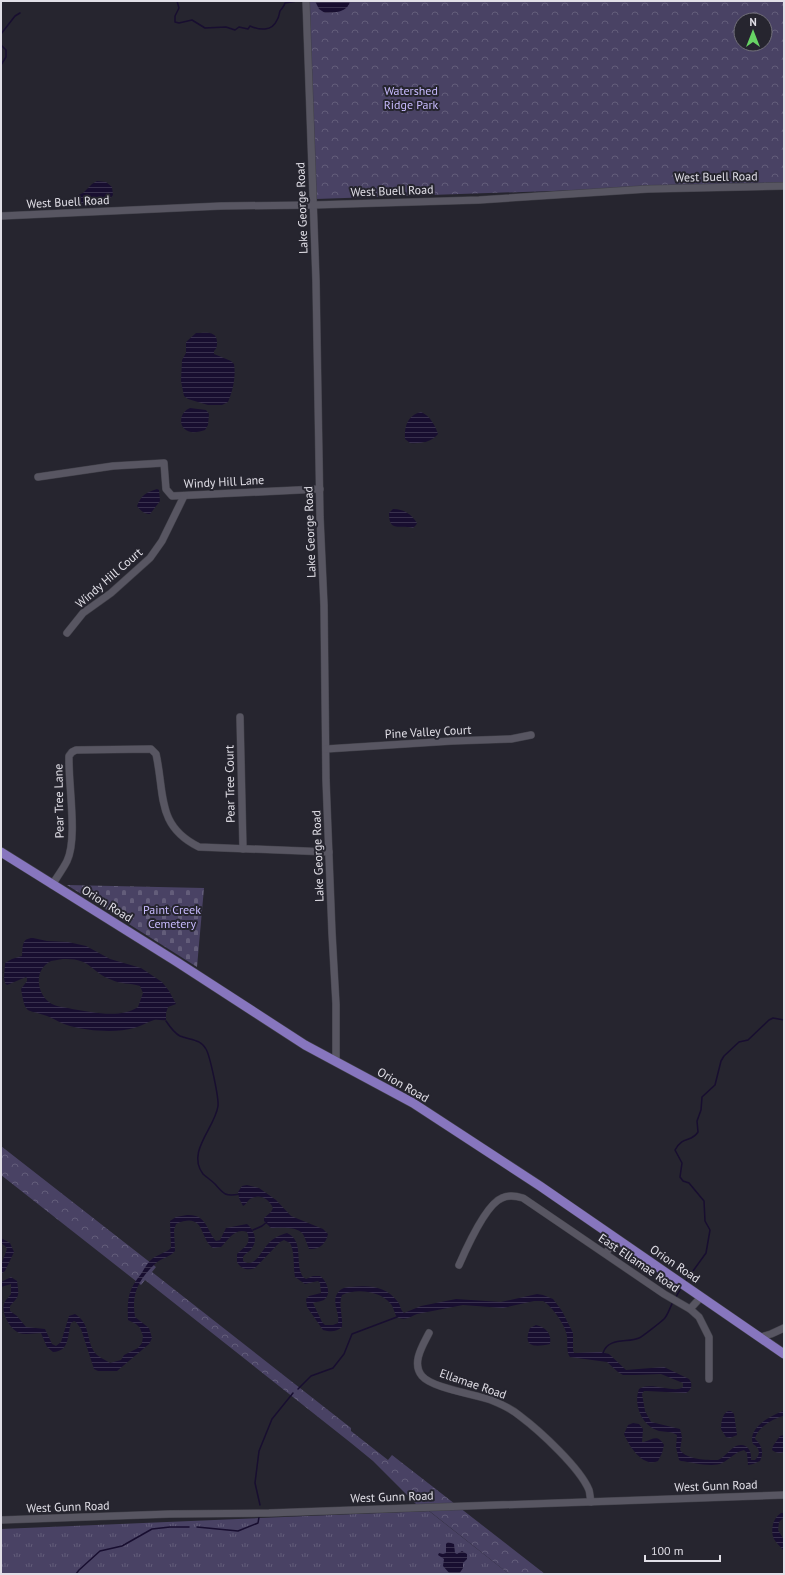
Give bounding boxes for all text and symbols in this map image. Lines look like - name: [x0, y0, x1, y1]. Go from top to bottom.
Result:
- north arrow: [733, 12, 773, 52]
- text: N: [749, 15, 757, 29]
- park label: Watershed Ridge Park: [384, 83, 439, 112]
- street label: Lake George Road: [292, 162, 311, 254]
- street label: West Buell Road: [674, 168, 758, 185]
- street label: West Buell Road: [350, 182, 434, 199]
- street label: West Buell Road: [26, 192, 110, 211]
- street label: Windy Hill Lane: [183, 472, 265, 491]
- street label: Lake George Road: [300, 486, 319, 578]
- street label: Windy Hill Court: [72, 544, 145, 611]
- street label: Pine Valley Court: [384, 722, 472, 741]
- street label: Pear Tree Court: [221, 745, 238, 823]
- street label: Pear Tree Lane: [50, 764, 67, 838]
- street label: Lake George Road: [308, 810, 327, 902]
- street label: Orion Road: [79, 882, 135, 925]
- park label: Paint Creek Cemetery: [143, 902, 201, 931]
- street label: Orion Road: [375, 1064, 432, 1105]
- street label: East Ellamae Road: [596, 1230, 683, 1295]
- street label: Orion Road: [647, 1241, 703, 1286]
- street label: Ellamae Road: [438, 1365, 509, 1402]
- street label: West Gunn Road: [674, 1477, 758, 1494]
- street label: West Gunn Road: [350, 1488, 434, 1505]
- street label: West Gunn Road: [26, 1498, 110, 1515]
- scale bar: [645, 1537, 720, 1563]
- text: 100 m: [651, 1543, 684, 1558]

